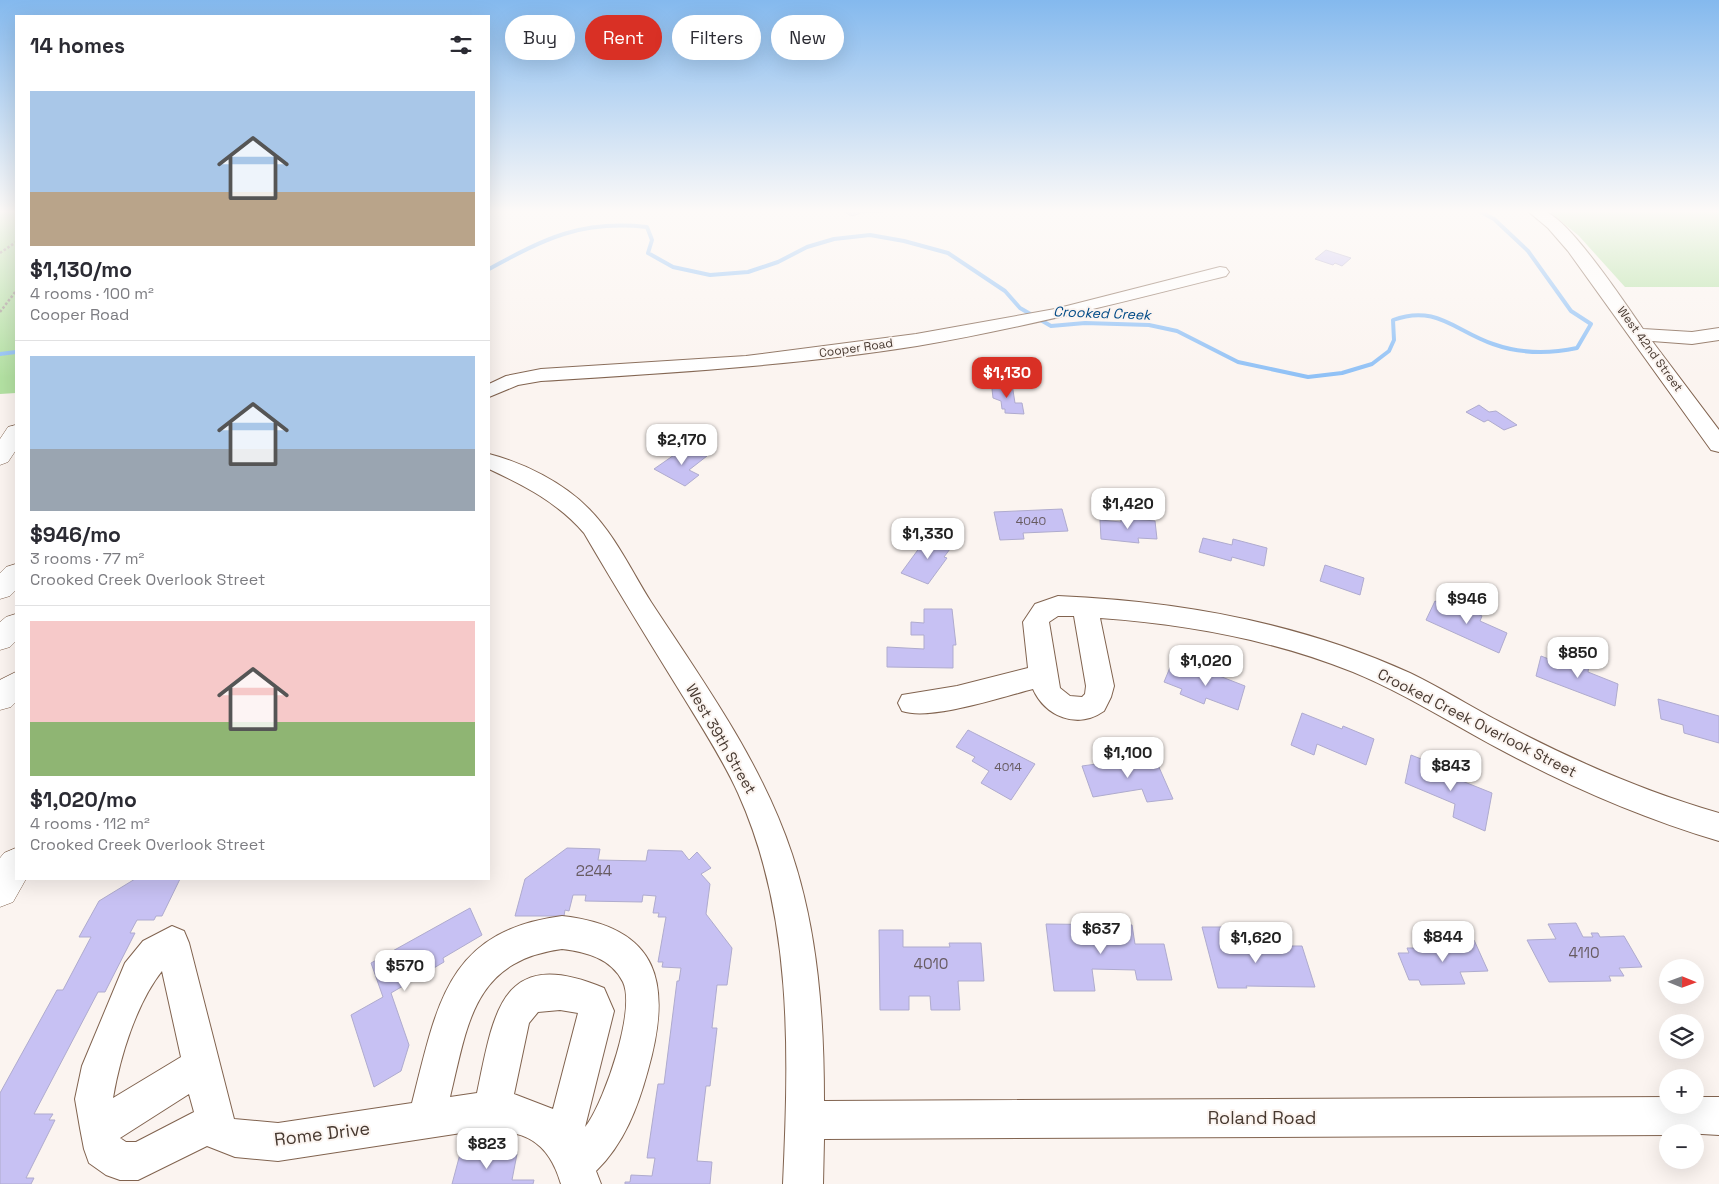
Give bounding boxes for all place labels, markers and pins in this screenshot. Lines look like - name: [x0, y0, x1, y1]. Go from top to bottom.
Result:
- pin: $1,130: [966, 356, 1048, 399]
- pin: $2,170: [641, 424, 723, 466]
- pin: $1,420: [1087, 488, 1169, 530]
- pin: $1,330: [887, 518, 969, 560]
- pin: $946: [1437, 582, 1497, 625]
- pin: $850: [1548, 636, 1608, 679]
- pin: $1,020: [1165, 644, 1247, 687]
- pin: $1,100: [1087, 736, 1169, 779]
- pin: $843: [1421, 750, 1481, 792]
- pin: $637: [1071, 912, 1131, 955]
- pin: $844: [1413, 920, 1473, 963]
- pin: $1,620: [1215, 922, 1297, 964]
- pin: $570: [375, 950, 435, 992]
- pin: $823: [457, 1128, 517, 1170]

